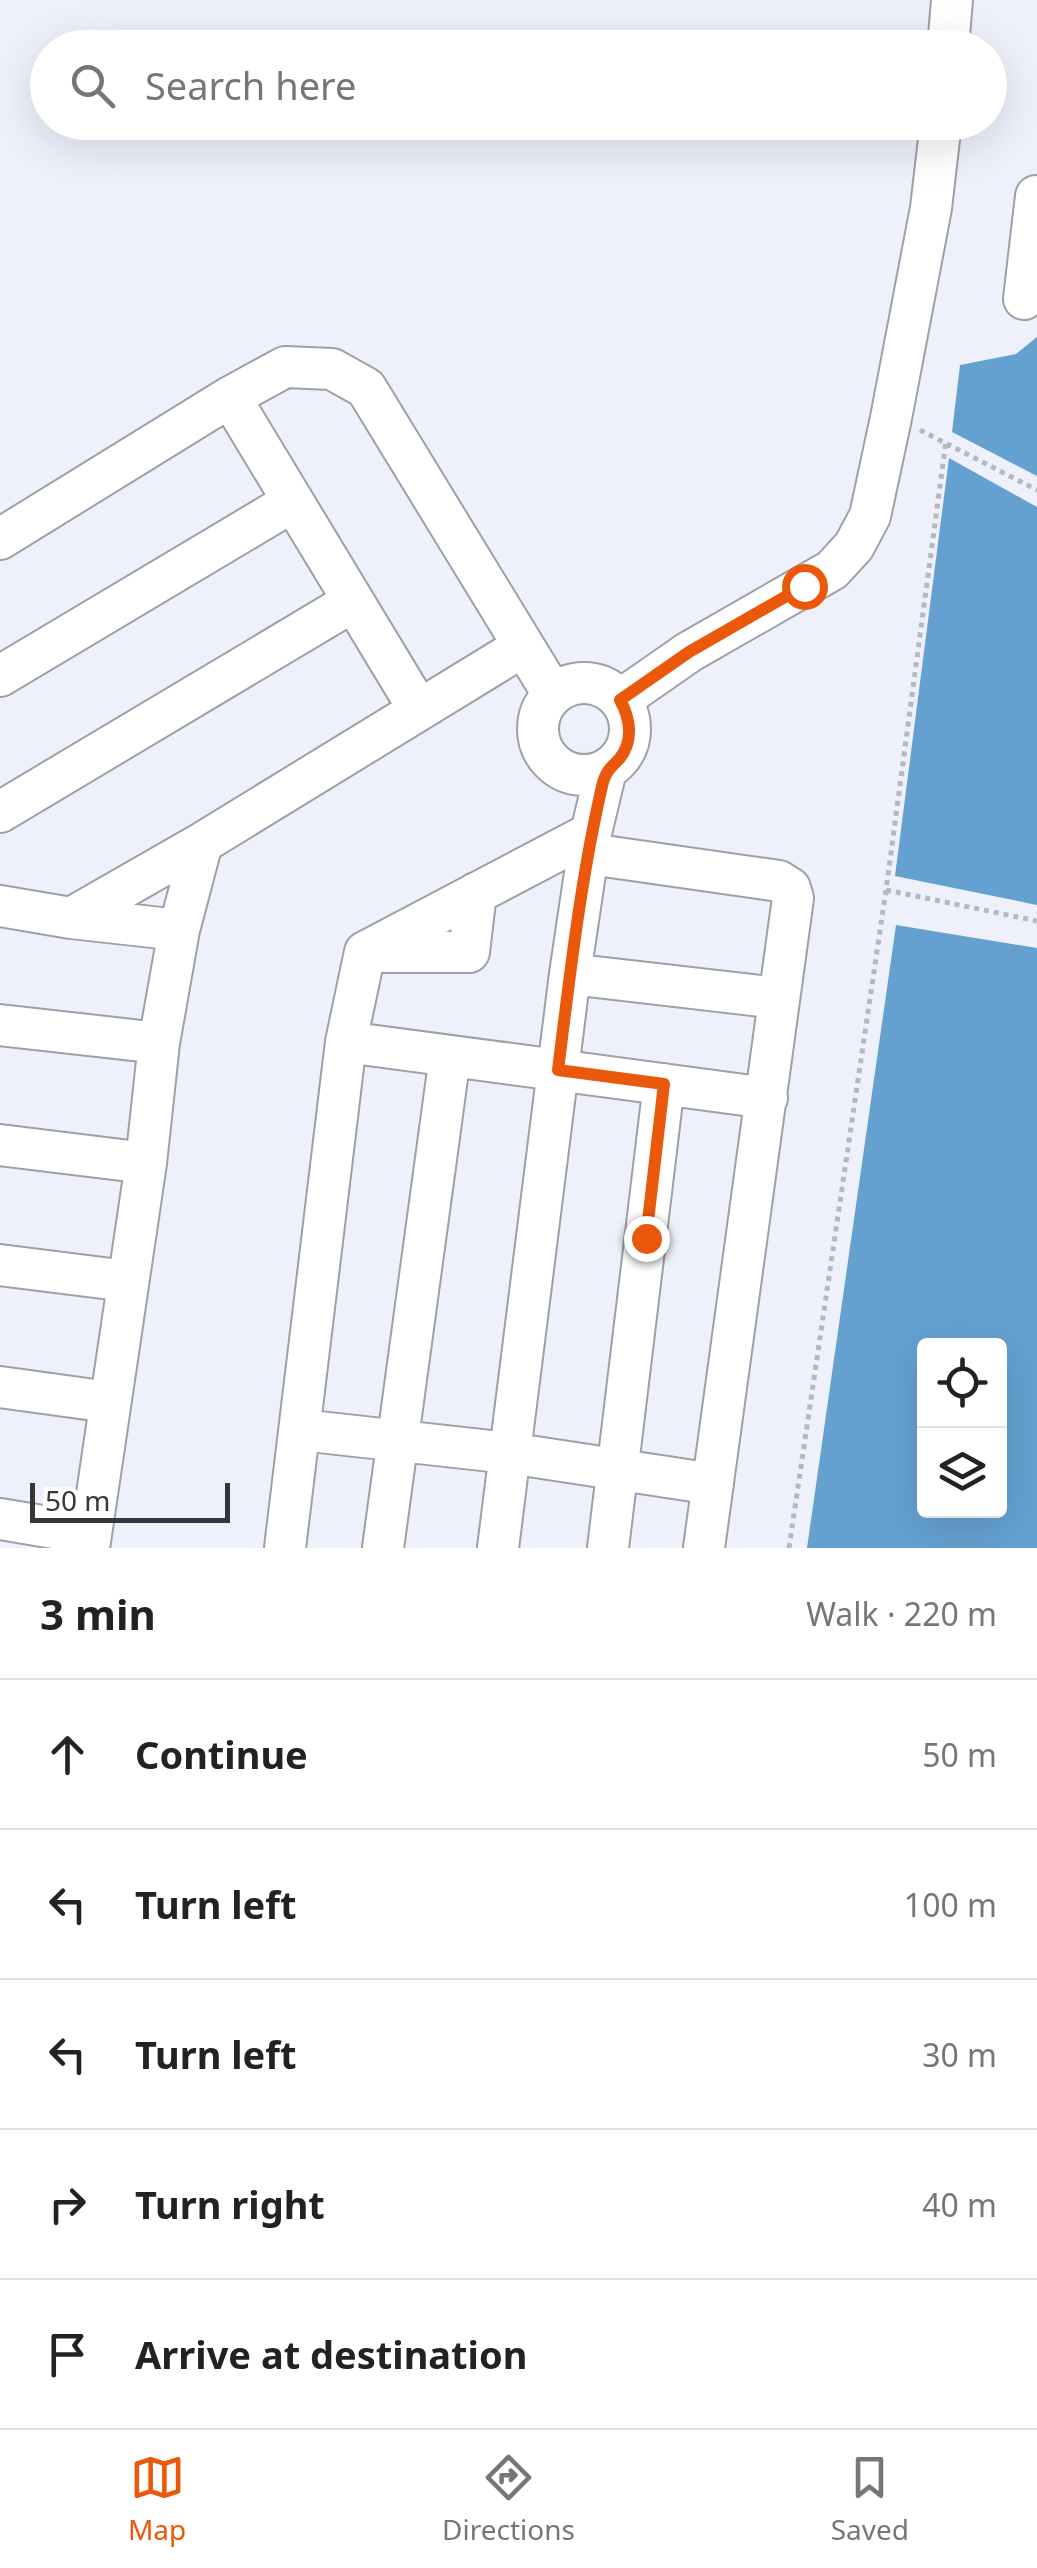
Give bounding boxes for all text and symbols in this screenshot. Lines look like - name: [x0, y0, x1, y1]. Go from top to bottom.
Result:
- search box: [30, 30, 1007, 140]
- icon: search: [65, 58, 120, 113]
- text: Search here: [145, 59, 356, 111]
- route start: [782, 564, 828, 610]
- route end: [624, 1216, 670, 1262]
- map controls: [917, 1338, 1007, 1518]
- button: locate: [917, 1338, 1007, 1428]
- button: layers: [917, 1428, 1007, 1518]
- scale bar: [30, 1478, 230, 1522]
- text: 50 m: [45, 1481, 111, 1519]
- text: 3 min: [40, 1585, 156, 1642]
- text: Walk · 220 m: [806, 1592, 997, 1635]
- icon: ahead: [40, 1727, 95, 1782]
- text: Continue: [135, 1728, 308, 1780]
- text: 50 m: [922, 1733, 997, 1776]
- icon: left: [40, 1877, 95, 1932]
- text: Turn left: [135, 1878, 297, 1930]
- text: 100 m: [904, 1883, 997, 1926]
- icon: left: [40, 2027, 95, 2082]
- text: Turn left: [135, 2028, 297, 2080]
- text: 30 m: [922, 2033, 997, 2076]
- icon: right: [40, 2177, 95, 2232]
- text: Turn right: [135, 2178, 325, 2230]
- text: 40 m: [922, 2183, 997, 2226]
- icon: arrive: [40, 2327, 95, 2382]
- text: Arrive at destination: [135, 2328, 527, 2380]
- tab: Map: [128, 2450, 186, 2548]
- tab: Directions: [442, 2450, 575, 2548]
- tab: Saved: [831, 2450, 909, 2548]

